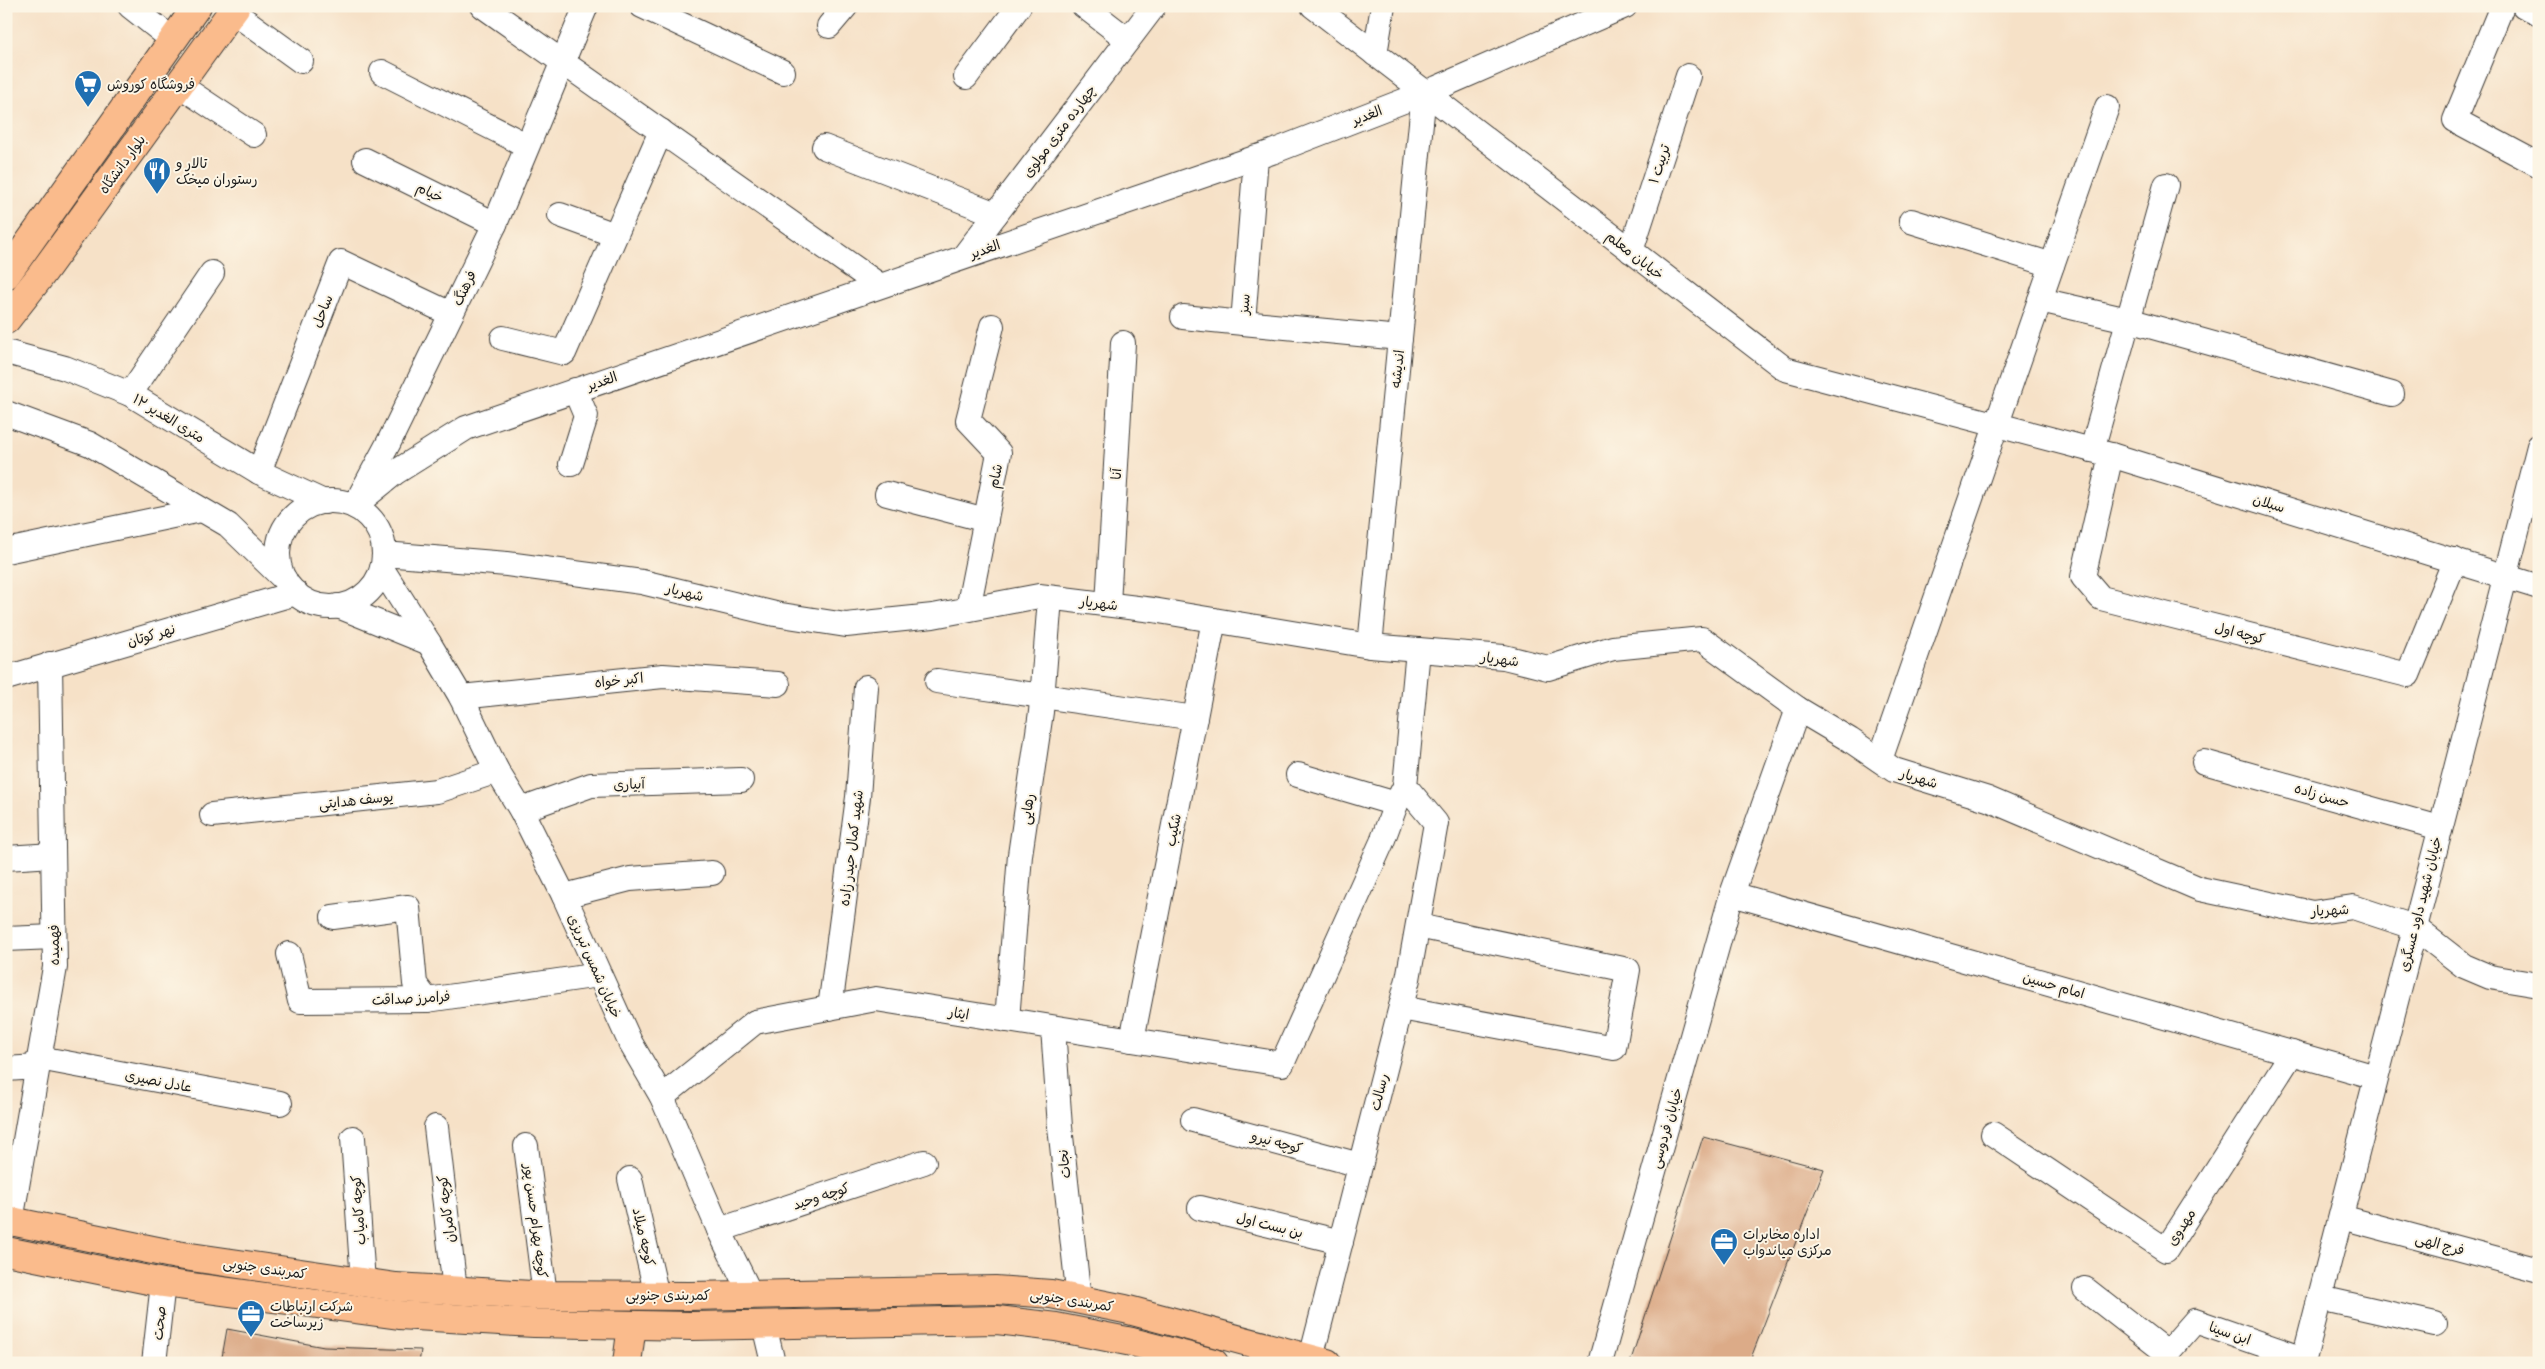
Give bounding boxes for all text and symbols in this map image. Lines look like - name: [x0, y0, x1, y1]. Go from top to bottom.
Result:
- supermarket icon: فروشگاه کوروش: [73, 69, 103, 108]
- place label: فروشگاه کوروش: [107, 74, 195, 93]
- street label: چهارده متری مولوی: [1017, 80, 1101, 182]
- street label: الغدیر: [1348, 100, 1385, 129]
- street label: بلوار دانشگاه: [94, 130, 149, 197]
- street label: تربیت ۱: [1643, 141, 1674, 186]
- place label: تالار و رستوران میخک: [175, 153, 258, 189]
- restaurant icon: تالار و رستوران میخک: [142, 156, 172, 195]
- street label: خیام: [413, 177, 447, 208]
- street label: خیابان معلم: [1601, 226, 1668, 285]
- street label: الغدیر: [966, 234, 1003, 263]
- street label: فرهنگ: [447, 267, 480, 309]
- street label: ساحل: [306, 291, 337, 330]
- street label: سبز: [1233, 293, 1254, 316]
- street label: اندیشه: [1385, 349, 1408, 389]
- street label: الغدیر: [583, 366, 620, 395]
- street label: ۱۲ متری الغدیر: [130, 389, 209, 447]
- street label: شام: [983, 462, 1008, 490]
- street label: آنا: [1106, 467, 1125, 480]
- street label: سبلان: [2251, 489, 2288, 516]
- street label: شهریار: [663, 577, 706, 605]
- street label: شهریار: [1078, 591, 1119, 614]
- street label: کوچه اول: [2213, 617, 2267, 649]
- street label: نهر کوتان: [125, 619, 177, 650]
- street label: شهریار: [1479, 646, 1520, 671]
- street label: اکبر خواه: [594, 667, 644, 692]
- street label: شهریار: [1897, 763, 1940, 792]
- street label: آبیاری: [613, 773, 646, 794]
- street label: حسن زاده: [2292, 778, 2352, 811]
- street label: یوسف هدایتی: [318, 786, 394, 813]
- street label: شهید کمال حیدر زاده: [834, 789, 867, 907]
- street label: رهایی: [1015, 792, 1038, 826]
- street label: شکیب: [1160, 812, 1185, 848]
- street label: خیابان شهید داود عسگری: [2393, 834, 2446, 974]
- street label: شهریار: [2309, 899, 2350, 920]
- street label: خیابان شمس تبریزی: [564, 911, 627, 1021]
- street label: فهمیده: [44, 925, 63, 965]
- street label: امام حسین: [2020, 967, 2087, 1004]
- street label: فرامرز صداقت: [371, 986, 451, 1009]
- street label: ایثار: [946, 1001, 971, 1024]
- street label: عادل نصیری: [124, 1065, 195, 1096]
- street label: رسالت: [1365, 1071, 1392, 1112]
- street label: خیابان فردوسی: [1645, 1085, 1686, 1170]
- street label: کوچه نیرو: [1248, 1125, 1305, 1158]
- street label: نجات: [1053, 1148, 1074, 1180]
- street label: کوچه بهرام حسن پور: [518, 1162, 553, 1280]
- street label: کوچه کامیاب: [346, 1174, 370, 1246]
- street label: کوچه کامران: [432, 1174, 460, 1244]
- street label: کوچه وحید: [790, 1177, 852, 1215]
- street label: مهدوی: [2162, 1205, 2200, 1249]
- street label: کوچه میلاد: [628, 1206, 660, 1268]
- street label: بن بست اول: [1235, 1207, 1305, 1242]
- place label: اداره مخابرات مرکزی میاندواب: [1743, 1224, 1832, 1259]
- office icon: اداره مخابرات مرکزی میاندواب: [1709, 1227, 1739, 1266]
- street label: فرج الهی: [2413, 1228, 2467, 1260]
- street label: کمربندی جنوبی: [222, 1252, 308, 1284]
- street label: کمربندی جنوبی: [1029, 1284, 1115, 1316]
- street label: کمربندی جنوبی: [626, 1285, 710, 1305]
- place label: شرکت ارتباطات زیرساخت: [270, 1296, 353, 1331]
- office icon: شرکت ارتباطات زیرساخت: [236, 1299, 266, 1338]
- street label: صحت: [147, 1305, 170, 1341]
- street label: ابن سینا: [2207, 1317, 2254, 1349]

